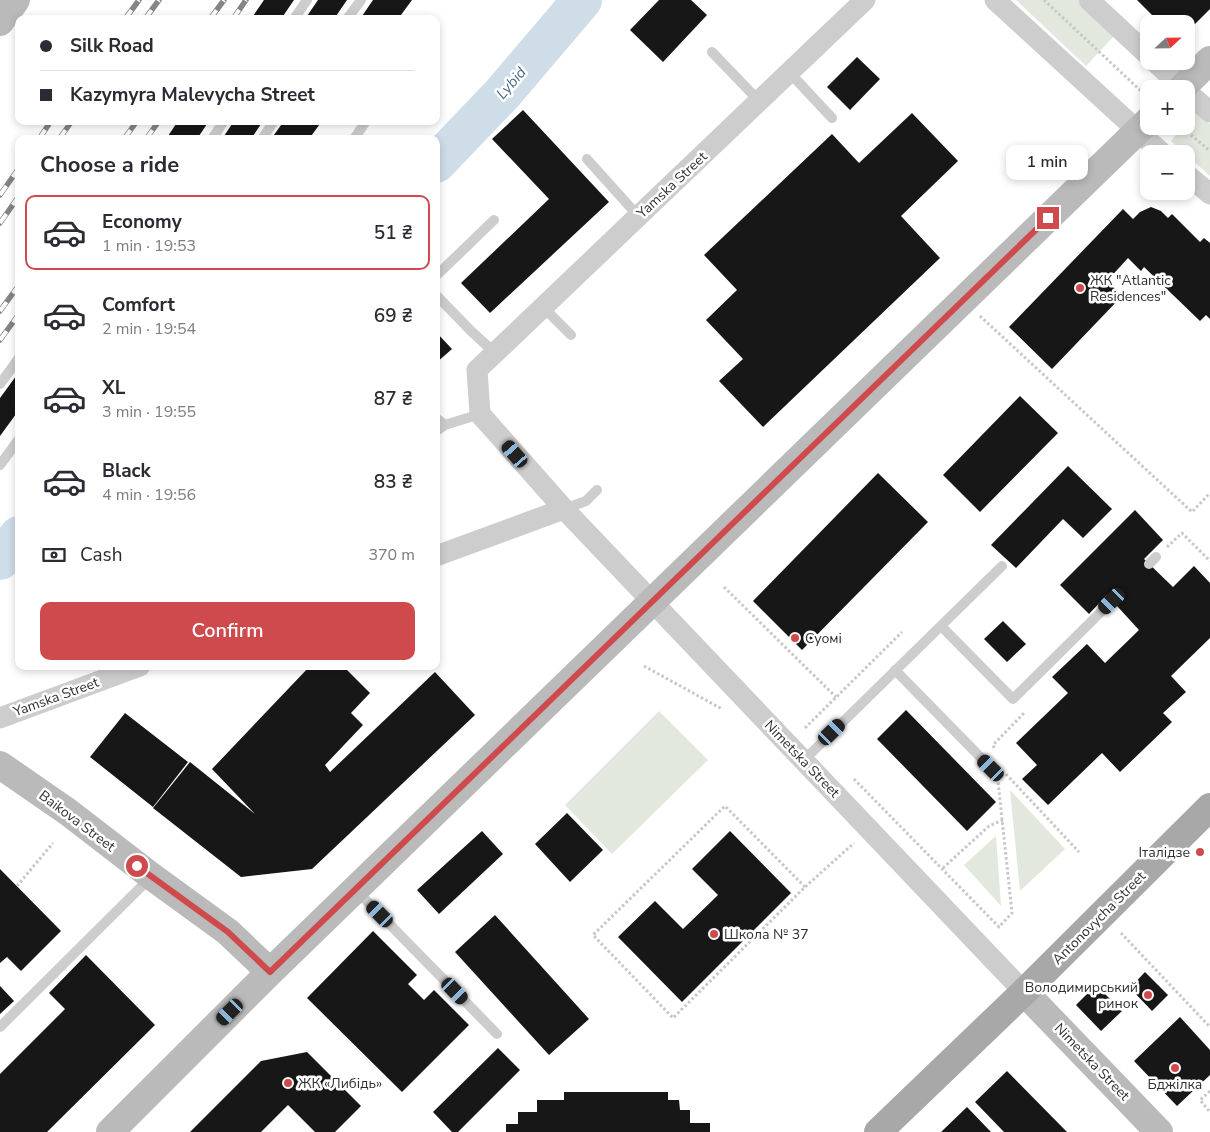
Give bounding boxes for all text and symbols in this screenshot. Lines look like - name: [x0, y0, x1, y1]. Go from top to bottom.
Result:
- north arrow: [1140, 15, 1195, 70]
- map controls: [1140, 15, 1195, 200]
- text: Silk Road: [70, 33, 154, 59]
- water label: Lybid: [492, 63, 531, 103]
- button: +: [1140, 80, 1195, 135]
- text: Kazymyra Malevycha Street: [70, 82, 315, 108]
- button: −: [1140, 145, 1195, 200]
- callout: 1 min: [1007, 146, 1089, 180]
- street label: Yamska Street: [632, 147, 711, 223]
- text: Choose a ride: [40, 150, 179, 180]
- text: 1 min: [1027, 151, 1067, 173]
- route end: [1037, 207, 1059, 229]
- text: Economy: [102, 209, 182, 235]
- icon: car: [42, 210, 87, 255]
- text: 51 ₴: [374, 220, 413, 246]
- text: 1 min · 19:53: [102, 235, 196, 257]
- place label: ЖК "Atlantic Residences": [1090, 271, 1171, 306]
- marker: ЖК "Atlantic Residences": [1074, 282, 1086, 294]
- text: Comfort: [102, 292, 175, 318]
- icon: car: [42, 293, 87, 338]
- text: 69 ₴: [374, 303, 413, 329]
- text: 2 min · 19:54: [102, 318, 196, 340]
- text: XL: [102, 375, 125, 401]
- icon: car: [42, 376, 87, 421]
- text: 87 ₴: [374, 386, 413, 412]
- text: 3 min · 19:55: [102, 401, 196, 423]
- car: [499, 438, 530, 470]
- text: Black: [102, 458, 151, 484]
- icon: car: [42, 459, 87, 504]
- text: 83 ₴: [374, 469, 413, 495]
- text: 4 min · 19:56: [102, 484, 196, 506]
- icon: cash: [40, 541, 68, 569]
- text: Cash: [80, 542, 122, 568]
- text: 370 m: [368, 544, 415, 566]
- car: [1096, 585, 1128, 617]
- button: Confirm: [40, 602, 415, 660]
- place label: Суомі: [805, 629, 842, 648]
- marker: Суомі: [789, 632, 801, 644]
- street label: Yamska Street: [10, 673, 101, 722]
- street label: Nimetska Street: [760, 716, 844, 802]
- car: [815, 716, 848, 748]
- car: [975, 752, 1006, 784]
- street label: Baikova Street: [35, 786, 119, 856]
- place label: Італідзе: [1138, 843, 1190, 862]
- marker: Італідзе: [1194, 846, 1206, 858]
- route start: [126, 855, 148, 877]
- street label: Antonovycha Street: [1048, 867, 1150, 969]
- car: [364, 898, 395, 930]
- place label: Школа № 37: [724, 925, 809, 944]
- marker: Школа № 37: [708, 928, 720, 940]
- car: [439, 975, 470, 1007]
- place label: Володимирський ринок: [1025, 978, 1139, 1013]
- marker: Володимирський ринок: [1142, 989, 1154, 1001]
- car: [214, 996, 245, 1028]
- street label: Nimetska Street: [1050, 1019, 1134, 1105]
- marker: Бджілка: [1169, 1062, 1181, 1074]
- place label: ЖК «Либідь»: [298, 1074, 382, 1093]
- place label: Бджілка: [1148, 1075, 1202, 1094]
- marker: ЖК «Либідь»: [282, 1077, 294, 1089]

